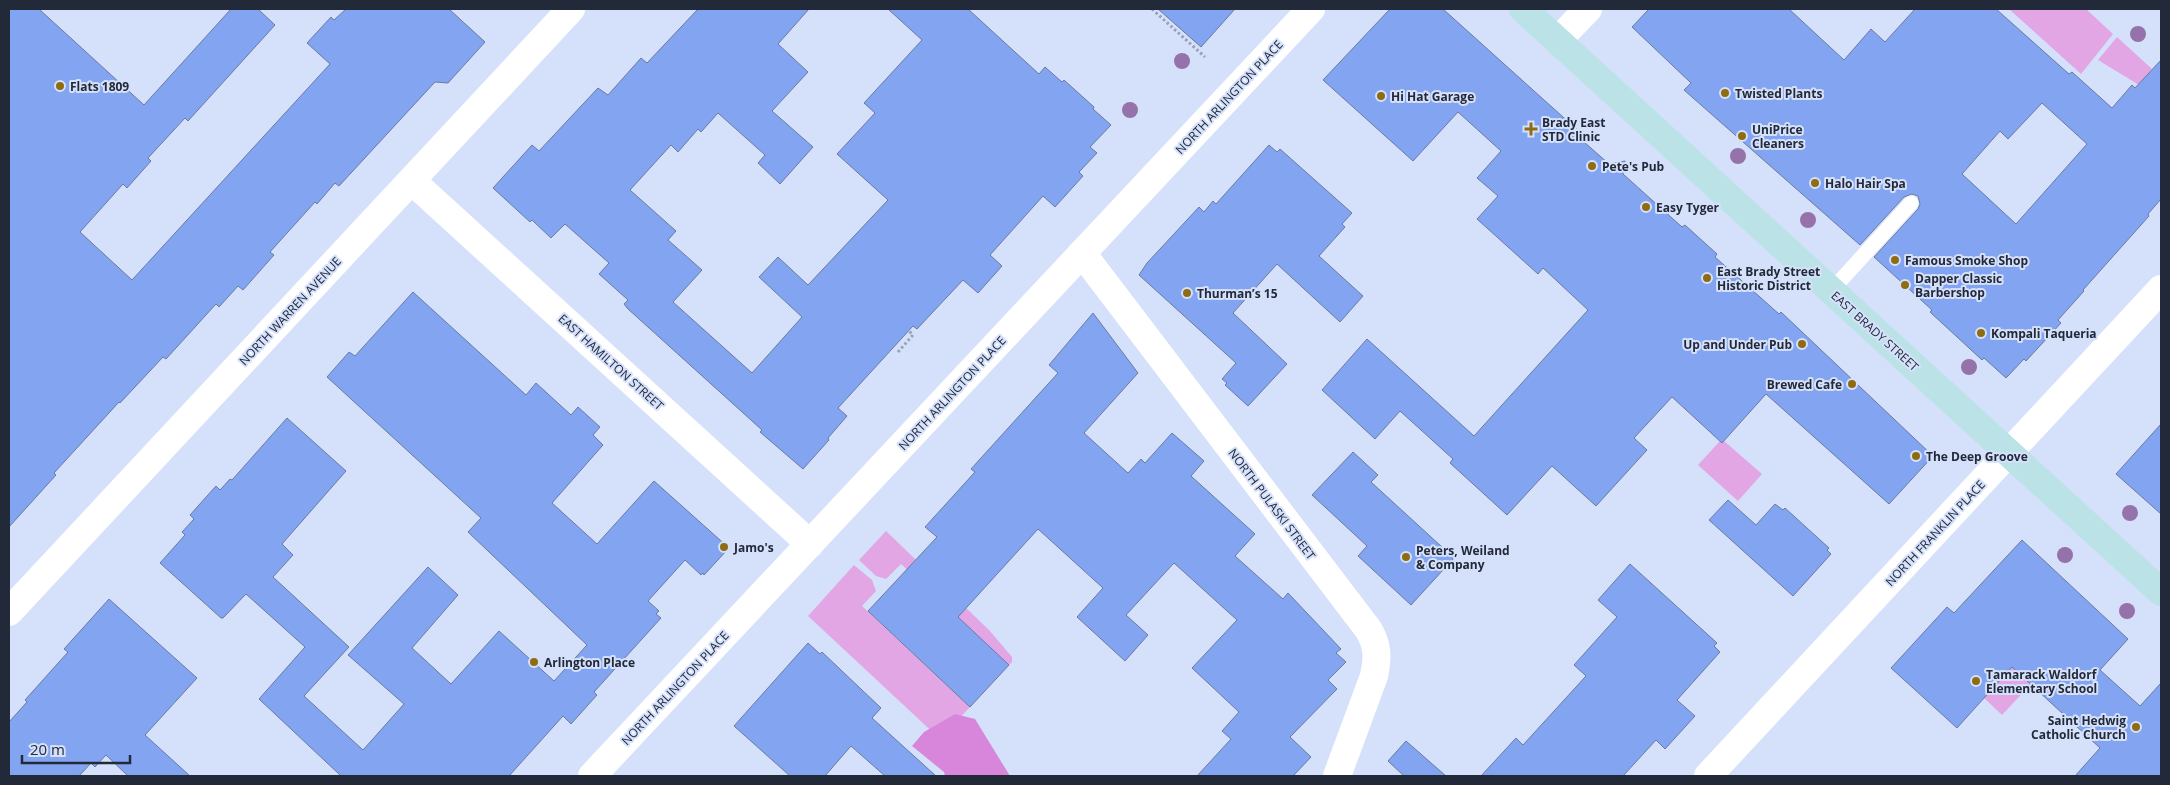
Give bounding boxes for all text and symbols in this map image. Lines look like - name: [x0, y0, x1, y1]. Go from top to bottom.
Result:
- street label: NORTH ARLINGTON PLACE: [1172, 36, 1286, 158]
- place label: Flats 1809: [70, 78, 129, 95]
- marker: Flats 1809: [54, 80, 66, 92]
- place label: Twisted Plants: [1735, 85, 1822, 102]
- marker: Twisted Plants: [1719, 87, 1731, 99]
- place label: Hi Hat Garage: [1391, 88, 1474, 105]
- marker: Hi Hat Garage: [1375, 90, 1387, 102]
- place label: Brady East STD Clinic: [1542, 114, 1605, 145]
- place label: UniPrice Cleaners: [1752, 121, 1804, 152]
- marker: Brady East STD Clinic: [1524, 122, 1538, 136]
- marker: UniPrice Cleaners: [1736, 130, 1748, 142]
- place label: Pete's Pub: [1602, 158, 1665, 175]
- marker: Pete's Pub: [1586, 160, 1598, 172]
- place label: Halo Hair Spa: [1825, 175, 1906, 192]
- marker: Halo Hair Spa: [1809, 177, 1821, 189]
- place label: Easy Tyger: [1656, 199, 1720, 216]
- marker: Easy Tyger: [1640, 201, 1652, 213]
- place label: Famous Smoke Shop: [1905, 252, 2028, 269]
- street label: NORTH WARREN AVENUE: [235, 253, 345, 369]
- marker: Famous Smoke Shop: [1889, 254, 1901, 266]
- place label: East Brady Street Historic District: [1717, 263, 1820, 294]
- place label: Dapper Classic Barbershop: [1915, 270, 2002, 301]
- marker: East Brady Street Historic District: [1701, 272, 1713, 284]
- marker: Dapper Classic Barbershop: [1899, 279, 1911, 291]
- place label: Thurman’s 15: [1197, 285, 1278, 302]
- marker: Thurman’s 15: [1181, 287, 1193, 299]
- street label: EAST BRADY STREET: [1828, 287, 1923, 375]
- street label: EAST HAMILTON STREET: [555, 310, 668, 414]
- place label: Kompali Taqueria: [1991, 325, 2097, 342]
- marker: Kompali Taqueria: [1975, 327, 1987, 339]
- street label: NORTH ARLINGTON PLACE: [895, 332, 1009, 454]
- place label: Up and Under Pub: [1683, 336, 1792, 353]
- marker: Up and Under Pub: [1796, 338, 1808, 350]
- place label: Brewed Cafe: [1767, 376, 1842, 393]
- marker: Brewed Cafe: [1846, 378, 1858, 390]
- street label: NORTH PULASKI STREET: [1225, 445, 1320, 563]
- place label: The Deep Groove: [1926, 448, 2028, 465]
- marker: The Deep Groove: [1910, 450, 1922, 462]
- street label: NORTH FRANKLIN PLACE: [1881, 476, 1989, 590]
- place label: Jamo's: [733, 539, 774, 556]
- marker: Jamo's: [718, 541, 730, 553]
- place label: Peters, Weiland & Company: [1416, 542, 1510, 573]
- marker: Peters, Weiland & Company: [1400, 551, 1412, 563]
- street label: NORTH ARLINGTON PLACE: [618, 627, 732, 749]
- place label: Arlington Place: [544, 654, 635, 671]
- marker: Arlington Place: [528, 656, 540, 668]
- place label: Tamarack Waldorf Elementary School: [1986, 666, 2098, 697]
- marker: Tamarack Waldorf Elementary School: [1970, 675, 1982, 687]
- place label: Saint Hedwig Catholic Church: [2031, 712, 2126, 743]
- marker: Saint Hedwig Catholic Church: [2130, 721, 2142, 733]
- scale bar: [22, 732, 130, 764]
- text: 20 m: [30, 739, 65, 759]

